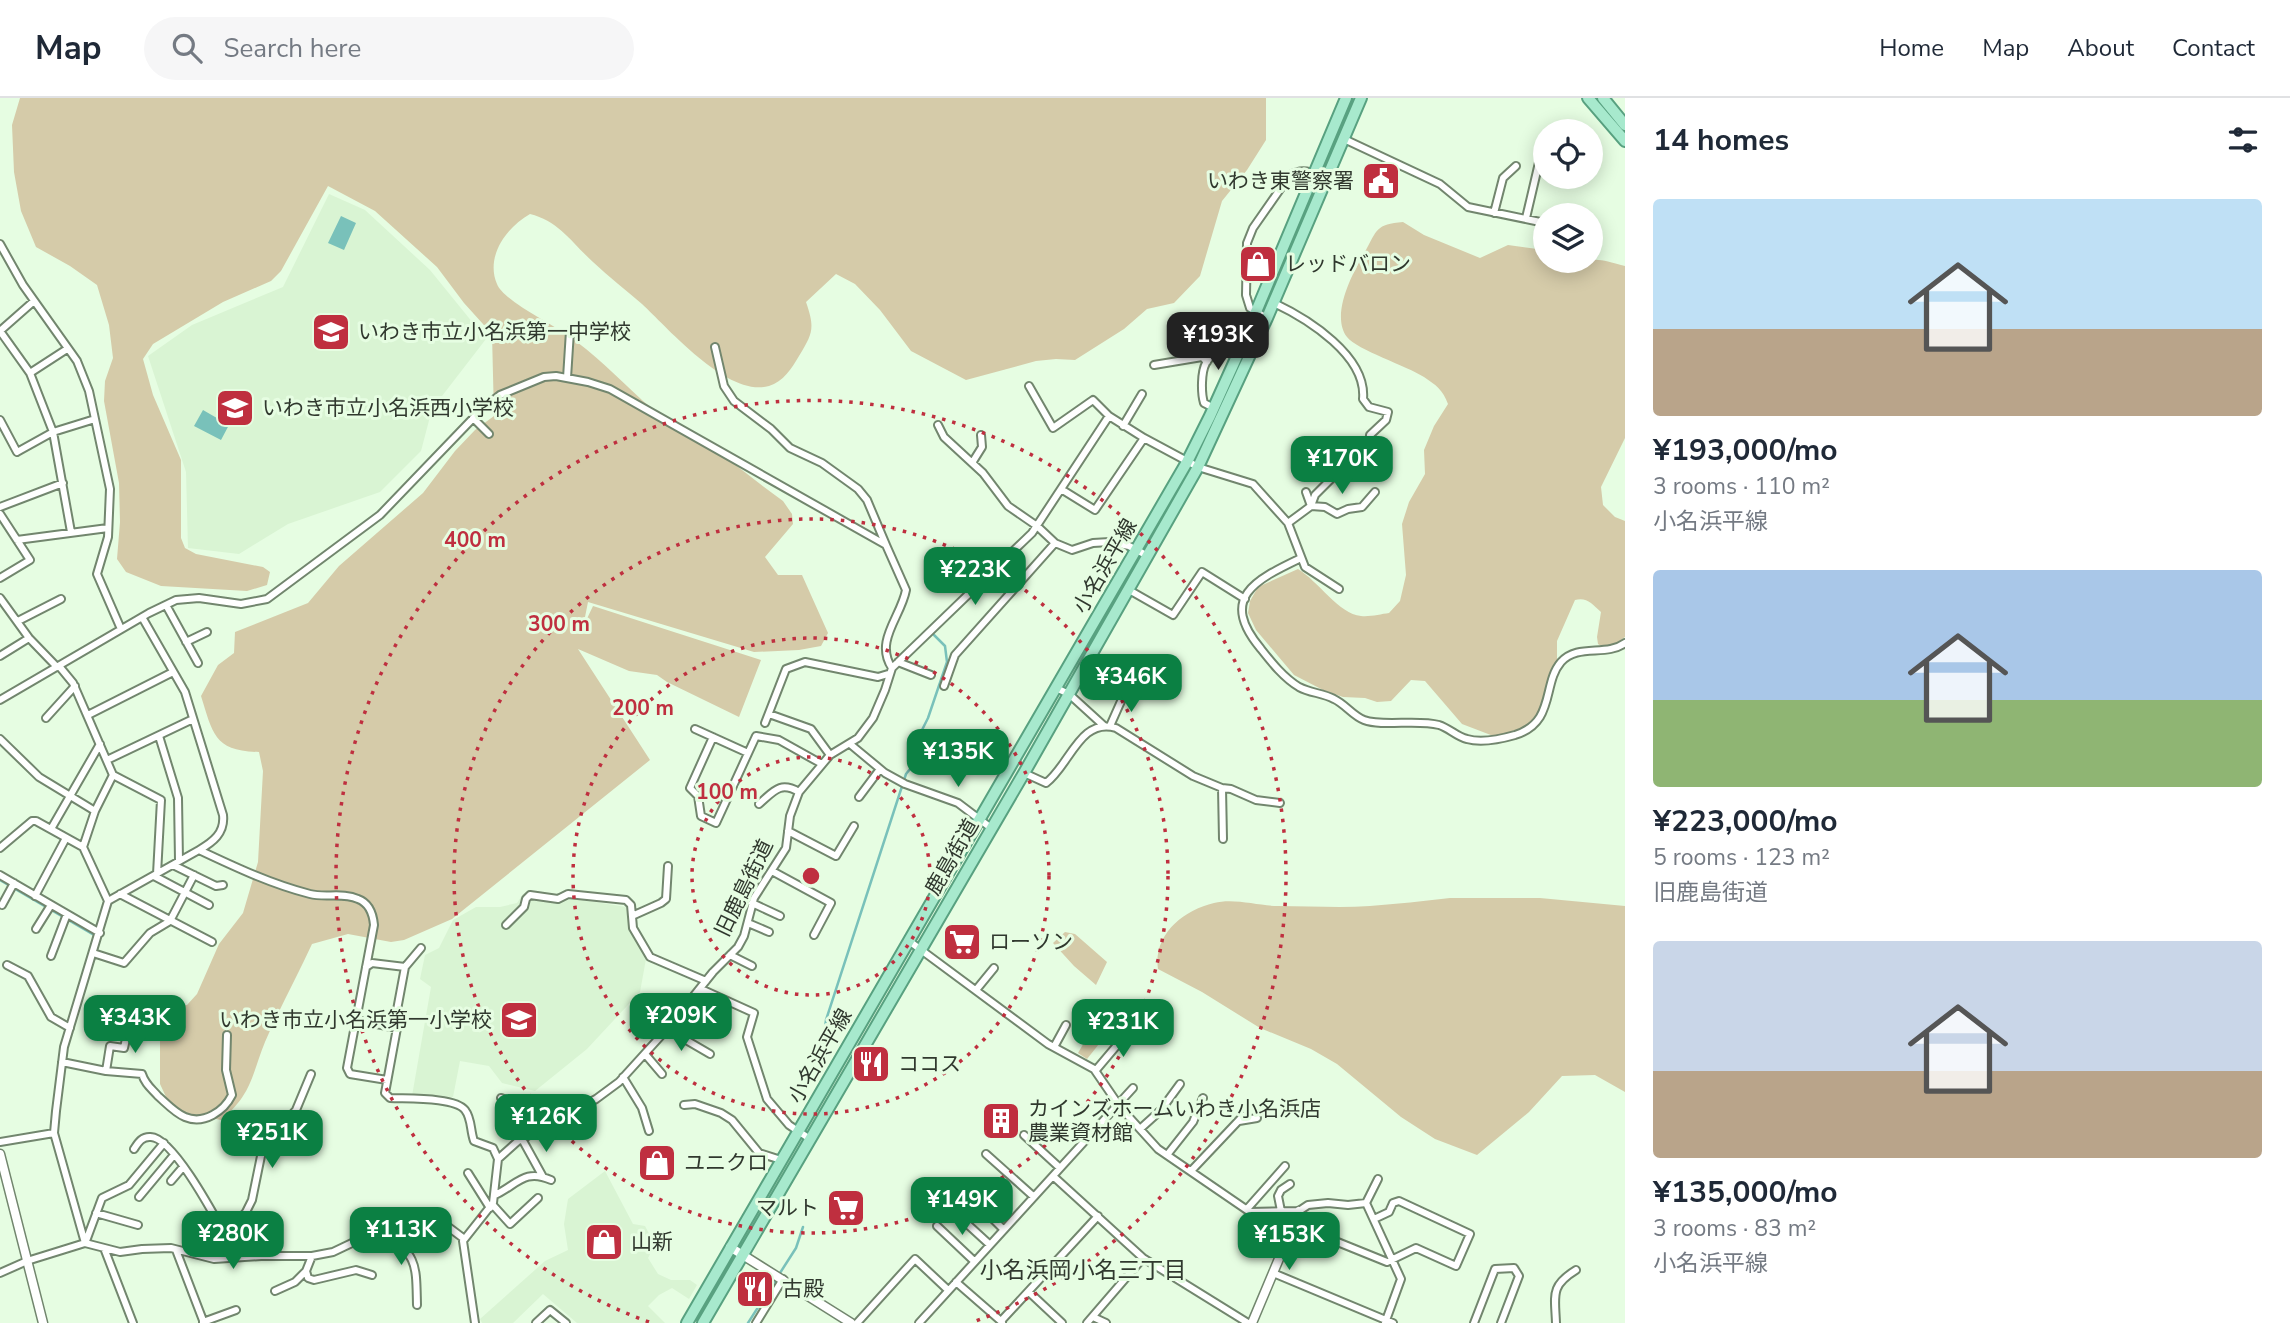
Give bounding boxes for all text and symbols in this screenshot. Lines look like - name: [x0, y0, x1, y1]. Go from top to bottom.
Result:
- search box: [144, 17, 634, 80]
- text: Map: [35, 26, 102, 71]
- icon: search: [168, 29, 206, 67]
- text: Search here: [224, 31, 361, 66]
- text: Home: [1879, 32, 1944, 64]
- text: Map: [1982, 32, 2029, 64]
- text: About: [2067, 32, 2134, 64]
- text: Contact: [2172, 32, 2255, 64]
- map controls: [1533, 119, 1603, 273]
- button: locate: [1533, 119, 1603, 189]
- text: 14 homes: [1653, 120, 1789, 161]
- icon: filters: [2224, 121, 2262, 159]
- public building icon: いわき東警察署: [1360, 160, 1402, 202]
- place label: いわき東警察署: [1207, 167, 1354, 195]
- button: layers: [1533, 203, 1603, 273]
- shop icon: レッドバロン: [1237, 243, 1279, 285]
- icon: home: [1895, 244, 2021, 370]
- place label: レッドバロン: [1285, 250, 1411, 278]
- school or university icon: いわき市立小名浜第一中学校: [310, 311, 352, 353]
- pin: ¥193K: [1169, 313, 1267, 372]
- place label: いわき市立小名浜第一中学校: [358, 318, 631, 346]
- text: ¥193K: [1183, 319, 1253, 350]
- school or university icon: いわき市立小名浜西小学校: [214, 387, 256, 429]
- place label: いわき市立小名浜西小学校: [262, 394, 514, 422]
- text: ¥193,000/mo: [1653, 430, 1838, 471]
- pin: ¥170K: [1293, 436, 1391, 496]
- text: ¥170K: [1307, 443, 1377, 474]
- text: 3 rooms · 110 m²: [1653, 471, 1830, 502]
- text: 小名浜平線: [1653, 506, 1768, 537]
- street label: 小名浜平線: [1067, 514, 1143, 618]
- text: 400 m: [444, 526, 506, 554]
- pin: ¥223K: [926, 547, 1024, 607]
- text: ¥223K: [940, 554, 1010, 585]
- text: 300 m: [528, 610, 590, 638]
- icon: home: [1895, 615, 2021, 741]
- pin: ¥346K: [1082, 654, 1180, 714]
- text: ¥346K: [1096, 661, 1166, 692]
- text: 200 m: [612, 694, 674, 722]
- pin: ¥135K: [909, 730, 1007, 789]
- text: ¥135K: [923, 736, 993, 767]
- text: 100 m: [696, 778, 758, 806]
- text: ¥223,000/mo: [1653, 801, 1838, 842]
- street label: 鹿島街道: [919, 814, 985, 900]
- street label: 旧鹿島街道: [708, 835, 780, 941]
- text: 5 rooms · 123 m²: [1653, 842, 1830, 873]
- centre of rings: [799, 864, 823, 888]
- text: 旧鹿島街道: [1653, 877, 1768, 908]
- supermarket icon: ローソン: [941, 921, 983, 963]
- place label: ローソン: [989, 928, 1073, 956]
- icon: home: [1895, 986, 2021, 1112]
- pin: ¥209K: [632, 993, 730, 1053]
- pin: ¥343K: [86, 996, 184, 1055]
- school or university icon: いわき市立小名浜第一小学校: [498, 999, 540, 1041]
- text: ¥209K: [646, 1000, 716, 1031]
- pin: ¥231K: [1074, 1000, 1172, 1059]
- text: ¥343K: [100, 1002, 170, 1033]
- street label: 小名浜平線: [782, 1004, 858, 1108]
- place label: いわき市立小名浜第一小学校: [219, 1006, 492, 1034]
- text: ¥231K: [1088, 1006, 1158, 1037]
- restaurant icon: ココス: [850, 1043, 892, 1085]
- place label: ココス: [898, 1050, 961, 1078]
- pin: ¥126K: [497, 1094, 595, 1154]
- place label: カインズホームいわき小名浜店 農業資材館: [1028, 1095, 1321, 1147]
- building icon: カインズホームいわき小名浜店 農業資材館: [980, 1100, 1022, 1142]
- text: ¥126K: [511, 1101, 581, 1132]
- pin: ¥251K: [223, 1110, 321, 1170]
- text: ¥251K: [237, 1117, 307, 1148]
- shop icon: ユニクロ: [636, 1142, 678, 1184]
- place label: ユニクロ: [684, 1149, 768, 1177]
- text: ¥135,000/mo: [1653, 1172, 1838, 1213]
- pin: ¥149K: [913, 1178, 1011, 1237]
- text: ¥149K: [927, 1184, 997, 1215]
- supermarket icon: マルト: [825, 1187, 867, 1229]
- place label: マルト: [756, 1194, 819, 1222]
- pin: ¥113K: [352, 1208, 450, 1267]
- pin: ¥280K: [184, 1212, 282, 1271]
- pin: ¥153K: [1240, 1212, 1338, 1272]
- text: 3 rooms · 83 m²: [1653, 1213, 1816, 1244]
- text: ¥113K: [366, 1214, 436, 1245]
- text: ¥280K: [198, 1218, 268, 1249]
- text: ¥153K: [1254, 1219, 1324, 1250]
- shop icon: 山新: [583, 1221, 625, 1263]
- place label: 山新: [631, 1228, 673, 1256]
- text: 小名浜平線: [1653, 1248, 1768, 1279]
- district label: 小名浜岡小名三丁目: [980, 1255, 1187, 1286]
- restaurant icon: 古殿: [734, 1268, 776, 1310]
- place label: 古殿: [782, 1275, 824, 1303]

